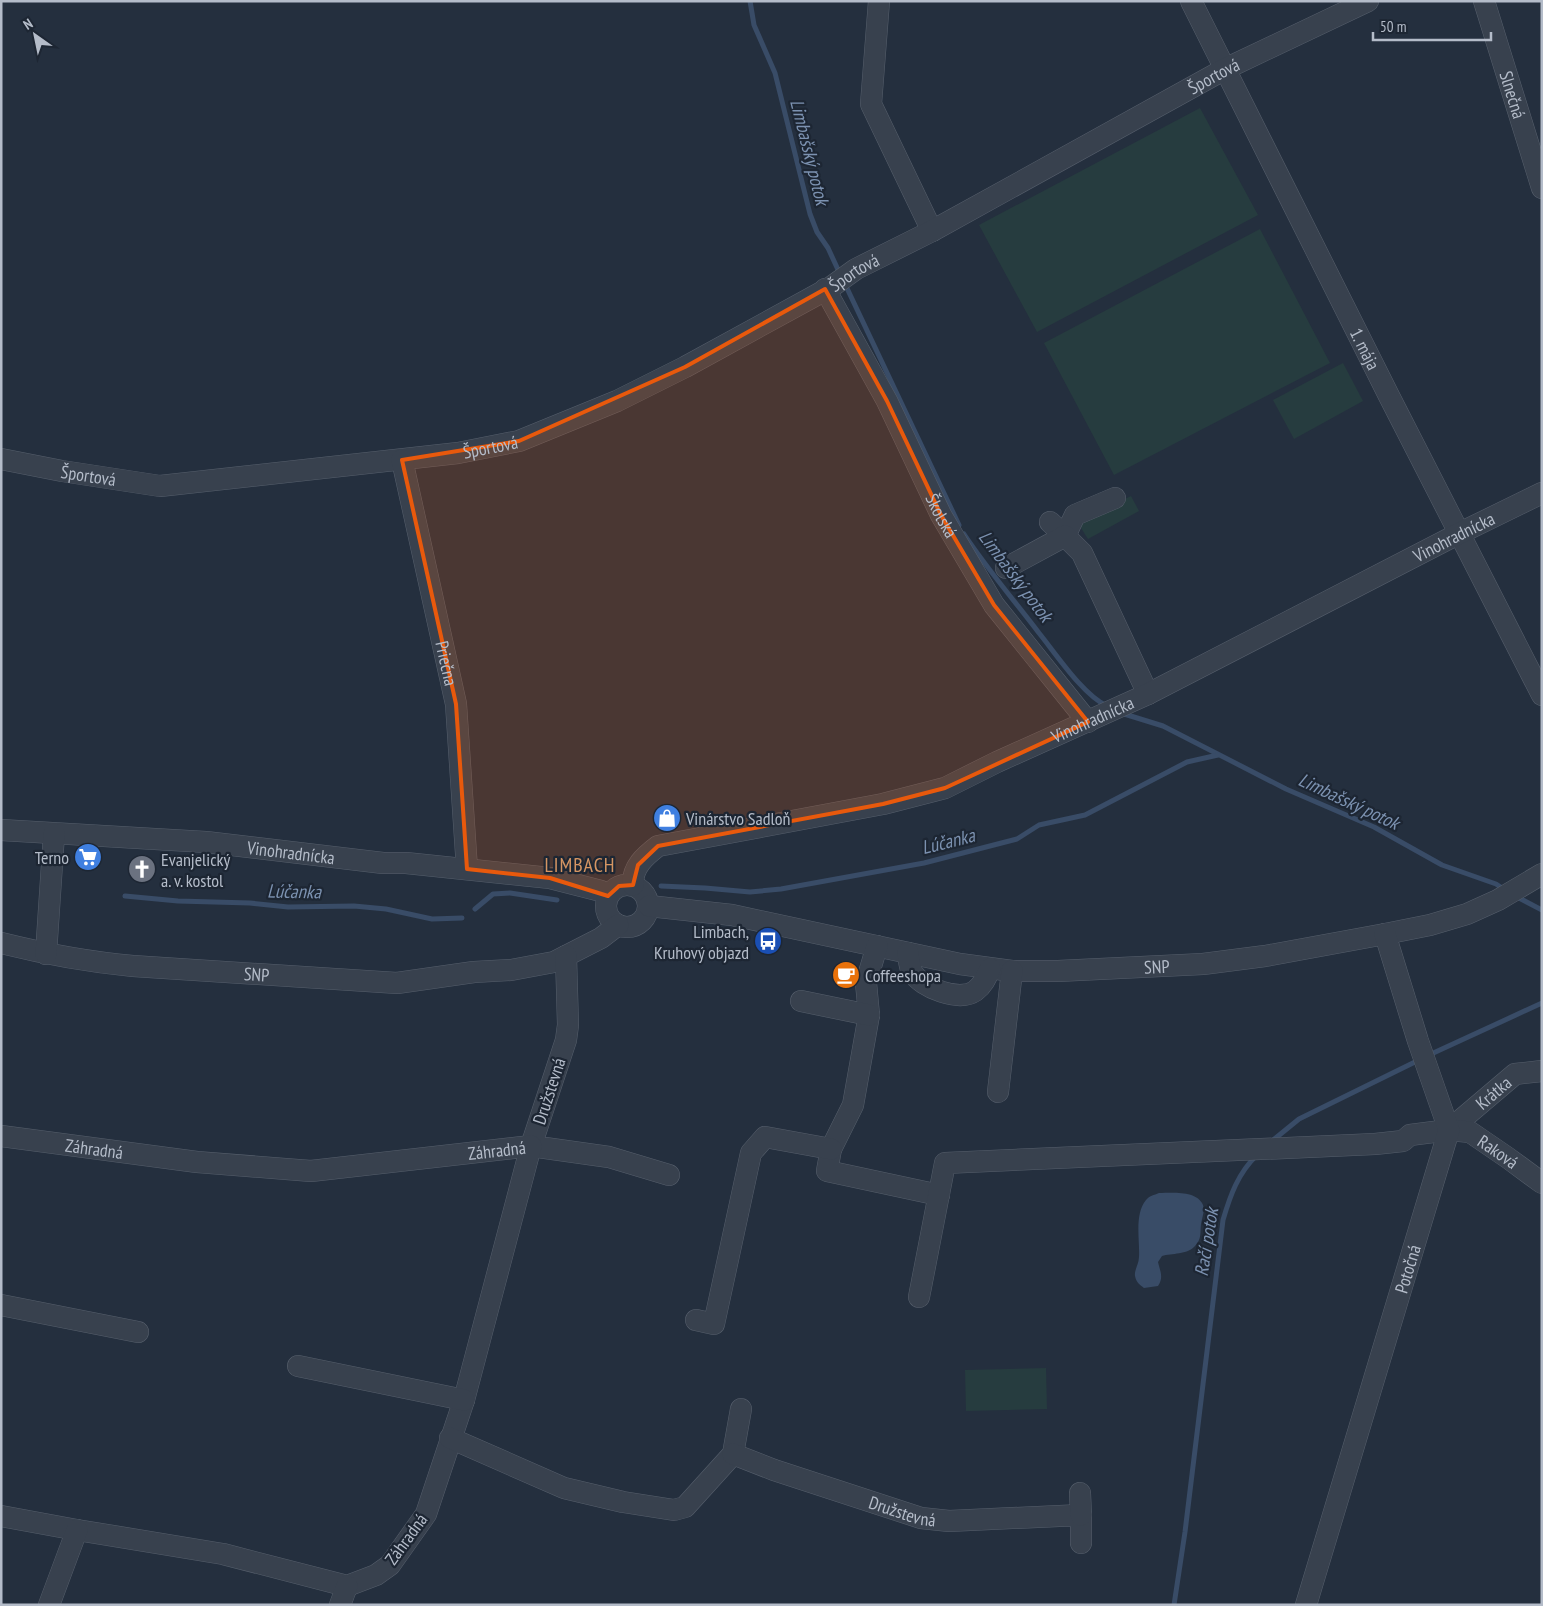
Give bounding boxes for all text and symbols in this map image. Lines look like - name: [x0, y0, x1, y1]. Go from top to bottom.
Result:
- north arrow: [10, 10, 60, 60]
- scale bar: [1373, 10, 1490, 42]
- text: N: [20, 14, 36, 34]
- text: 50 m: [1380, 17, 1406, 36]
- street label: Športová: [1184, 52, 1243, 99]
- street label: Slnečná: [1495, 68, 1531, 121]
- water label: Limbašský potok: [785, 97, 835, 210]
- street label: Športová: [824, 248, 883, 297]
- street label: 1. mája: [1345, 324, 1385, 374]
- street label: Športová: [461, 430, 520, 463]
- street label: Športová: [59, 460, 118, 491]
- street label: Školská: [921, 490, 963, 542]
- street label: Vinohradnícka: [1408, 506, 1498, 567]
- water label: Limbašský potok: [974, 526, 1060, 629]
- street label: Priečna: [431, 638, 463, 688]
- street label: Vinohradnícka: [1046, 690, 1137, 748]
- water label: Limbašský potok: [1295, 767, 1405, 836]
- shop icon: Vinárstvo Sadloň: [652, 803, 682, 833]
- place label: Vinárstvo Sadloň: [685, 807, 790, 830]
- water label: Lúčanka: [919, 823, 978, 859]
- street label: Vinohradnícka: [245, 835, 336, 869]
- supermarket icon: Terno: [73, 842, 103, 872]
- place label: Terno: [35, 846, 69, 869]
- place label: Evanjelický a. v. kostol: [161, 848, 231, 892]
- district label: LIMBACH: [544, 852, 616, 878]
- church icon: Evanjelický a. v. kostol: [127, 854, 157, 884]
- water label: Lúčanka: [267, 879, 323, 903]
- place label: Limbach, Kruhový objazd: [654, 920, 749, 964]
- bus stop icon: Limbach, Kruhový objazd: [753, 926, 783, 956]
- street label: SNP: [1143, 954, 1170, 978]
- cafe icon: Coffeeshopa: [831, 960, 861, 990]
- street label: SNP: [243, 962, 270, 986]
- place label: Coffeeshopa: [865, 964, 941, 987]
- street label: Družstevná: [527, 1055, 571, 1127]
- street label: Krátka: [1471, 1071, 1516, 1114]
- street label: Raková: [1473, 1129, 1523, 1173]
- street label: Záhradná: [64, 1133, 124, 1164]
- street label: Záhradná: [467, 1135, 527, 1165]
- water label: Račí potok: [1189, 1204, 1224, 1278]
- street label: Potočná: [1389, 1242, 1425, 1296]
- street label: Družstevná: [866, 1490, 937, 1531]
- street label: Záhradná: [380, 1509, 432, 1569]

